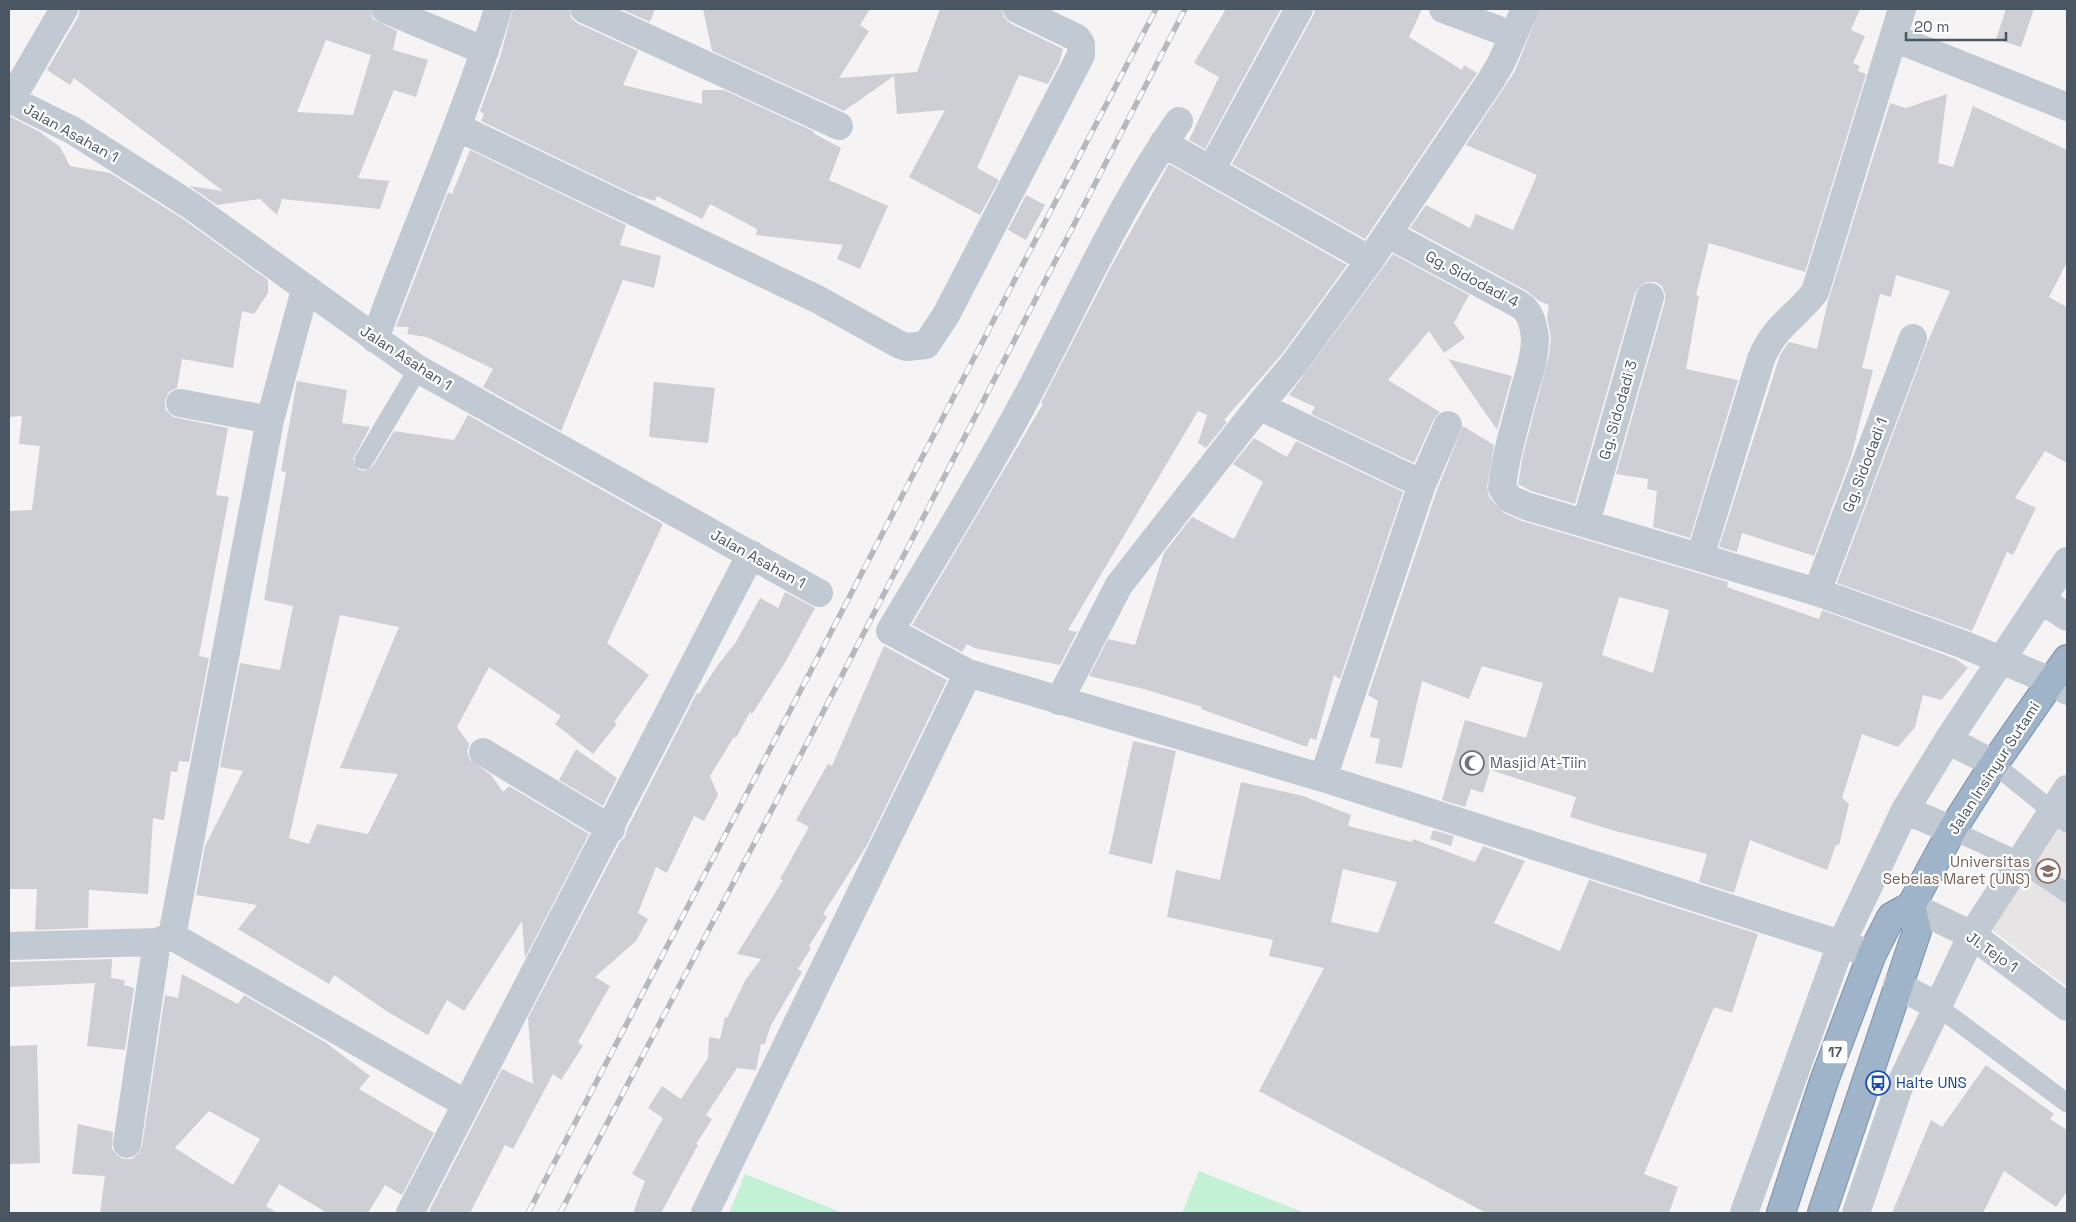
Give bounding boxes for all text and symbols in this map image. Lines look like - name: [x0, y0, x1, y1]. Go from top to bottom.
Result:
- scale bar: [1906, 10, 2006, 42]
- text: 20 m: [1914, 17, 1949, 36]
- street label: Jalan Asahan 1: [21, 99, 122, 166]
- street label: Gg. Sidodadi 4: [1422, 246, 1522, 311]
- street label: Jalan Asahan 1: [357, 321, 456, 394]
- street label: Gg. Sidodadi 3: [1594, 358, 1641, 462]
- street label: Gg. Sidodadi 1: [1838, 415, 1891, 515]
- street label: Jalan Asahan 1: [708, 525, 809, 592]
- street label: Jalan Insinyur Sutami: [1944, 698, 2044, 838]
- mosque icon: Masjid At-Tiin: [1459, 750, 1485, 776]
- place label: Masjid At-Tiin: [1490, 753, 1587, 772]
- place label: Universitas Sebelas Maret (UNS): [1883, 852, 2030, 889]
- school or university icon: Universitas Sebelas Maret (UNS): [2035, 858, 2061, 884]
- street label: Jl. Tejo 1: [1963, 927, 2022, 976]
- road number: 17: [1822, 1040, 1848, 1064]
- bus stop icon: Halte UNS: [1865, 1070, 1891, 1096]
- place label: Halte UNS: [1896, 1073, 1967, 1092]

